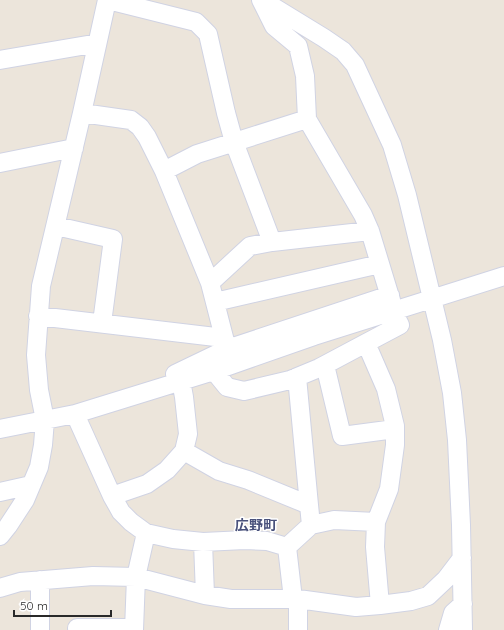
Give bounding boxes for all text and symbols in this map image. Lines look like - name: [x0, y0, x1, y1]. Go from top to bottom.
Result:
- district label: 広野町: [235, 516, 277, 534]
- scale bar: [14, 592, 111, 618]
- text: 50 m: [20, 598, 48, 613]

